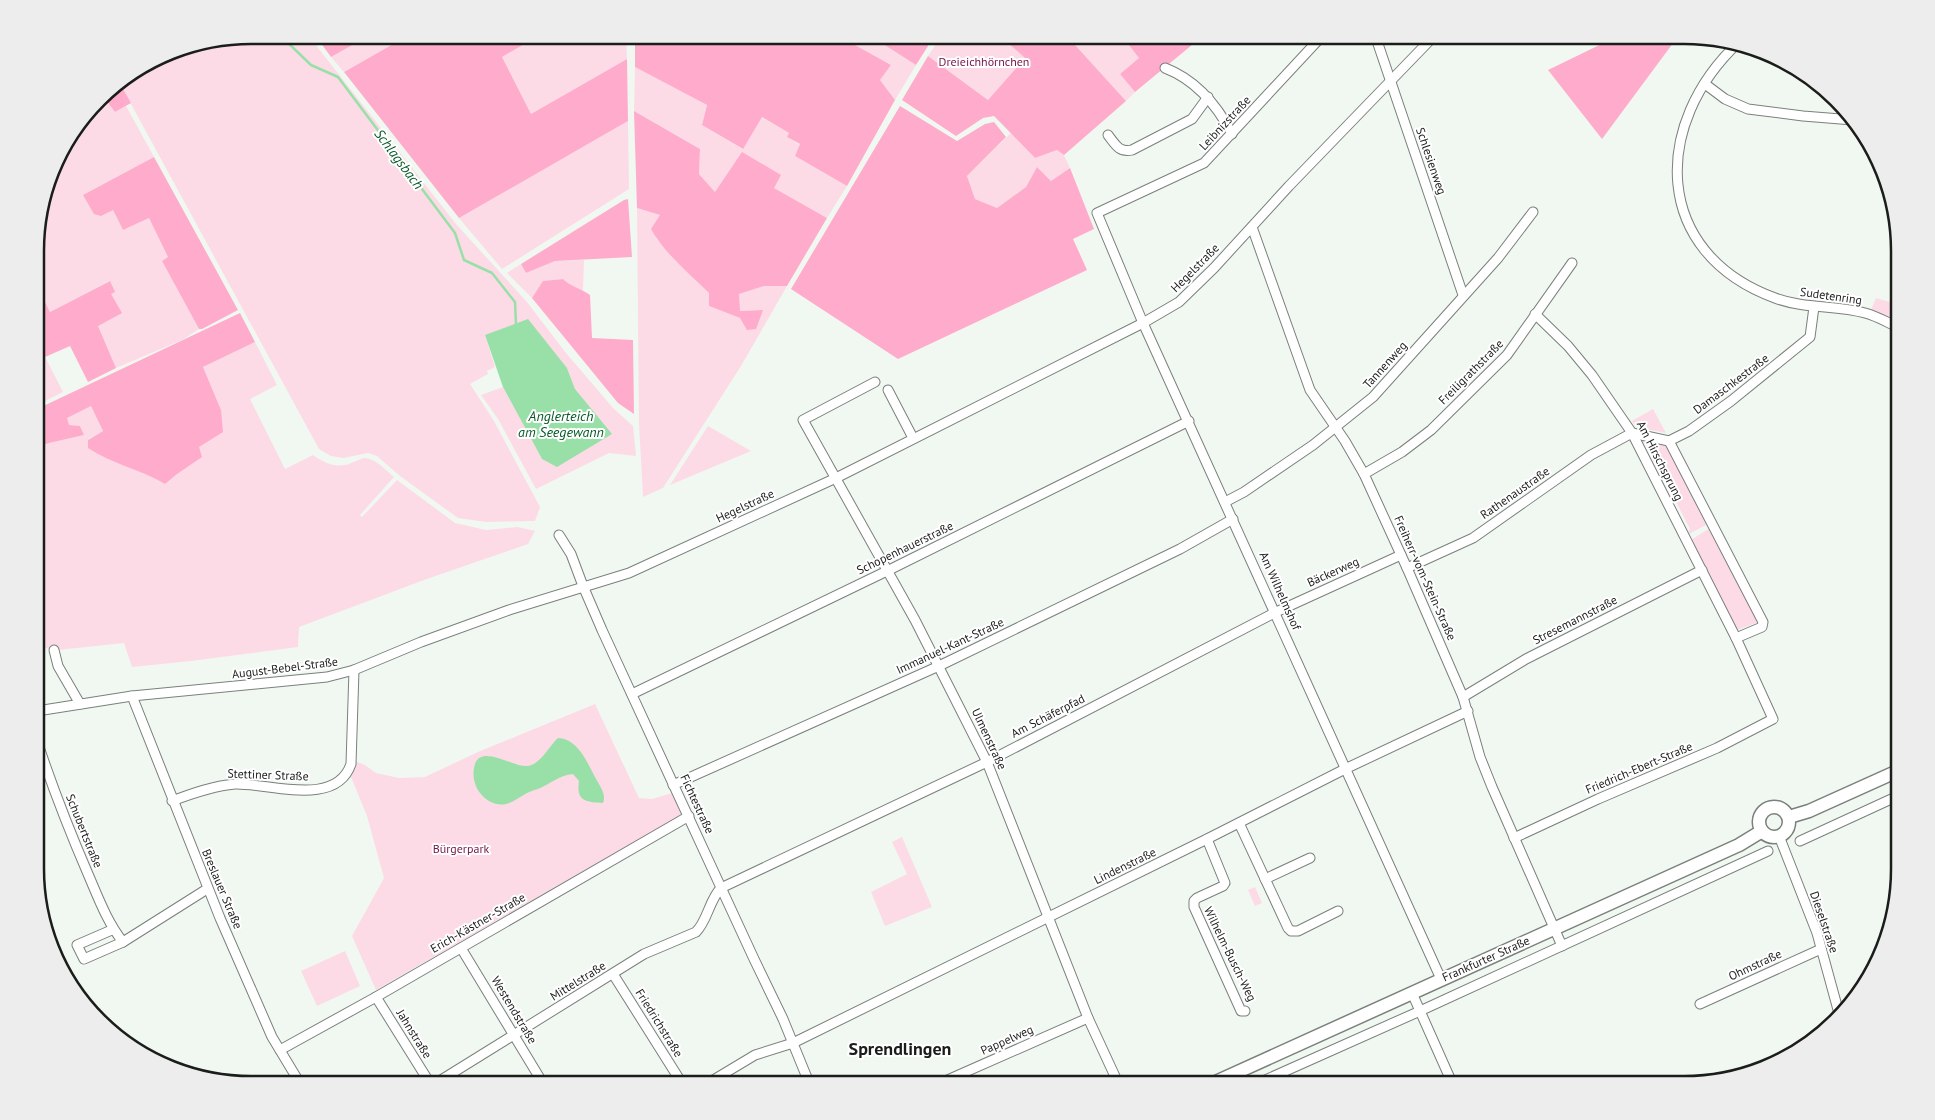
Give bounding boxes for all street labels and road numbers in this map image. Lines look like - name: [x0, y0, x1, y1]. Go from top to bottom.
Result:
- street label: Leibnizstraße: [1196, 92, 1254, 153]
- street label: Schlesienweg: [1413, 125, 1450, 196]
- street label: Hegelstraße: [1167, 240, 1222, 295]
- street label: Sudetenring: [1799, 284, 1863, 307]
- street label: Freiligrathstraße: [1435, 336, 1506, 407]
- street label: Tannenweg: [1360, 338, 1410, 391]
- street label: Damaschkestraße: [1690, 350, 1771, 417]
- street label: Am Hirschsprung: [1634, 418, 1687, 503]
- street label: Rathenaustraße: [1477, 463, 1552, 522]
- street label: Hegelstraße: [713, 486, 776, 526]
- street label: Freiherr-vom-Stein-Straße: [1391, 513, 1460, 643]
- street label: Schopenhauerstraße: [854, 518, 955, 577]
- street label: Am Wilhelmshof: [1257, 549, 1305, 633]
- street label: Bäckerweg: [1305, 553, 1361, 590]
- street label: Stresemannstraße: [1530, 592, 1620, 647]
- street label: Immanuel-Kant-Straße: [894, 614, 1006, 677]
- street label: August-Bebel-Straße: [231, 654, 339, 681]
- street label: Am Schäferpfad: [1008, 691, 1087, 741]
- street label: Ulmenstraße: [969, 706, 1010, 772]
- street label: Friedrich-Ebert-Straße: [1583, 738, 1695, 797]
- street label: Stettiner Straße: [227, 766, 309, 783]
- street label: Fichtestraße: [677, 772, 718, 836]
- street label: Schubertstraße: [63, 792, 106, 870]
- street label: Lindenstraße: [1091, 844, 1158, 887]
- street label: Breslauer Straße: [199, 847, 246, 931]
- street label: Erich-Kästner-Straße: [428, 889, 528, 956]
- street label: Dieselstraße: [1807, 889, 1842, 955]
- street label: Wilhelm-Busch-Weg: [1201, 904, 1260, 1004]
- street label: Frankfurter Straße: [1440, 933, 1532, 985]
- street label: Ohmstraße: [1726, 946, 1784, 983]
- street label: Mittelstraße: [547, 958, 608, 1004]
- street label: Westendstraße: [488, 973, 540, 1046]
- street label: Friedrichstraße: [632, 986, 686, 1060]
- street label: Jahnstraße: [393, 1006, 435, 1061]
- street label: Pappelweg: [978, 1021, 1035, 1058]

